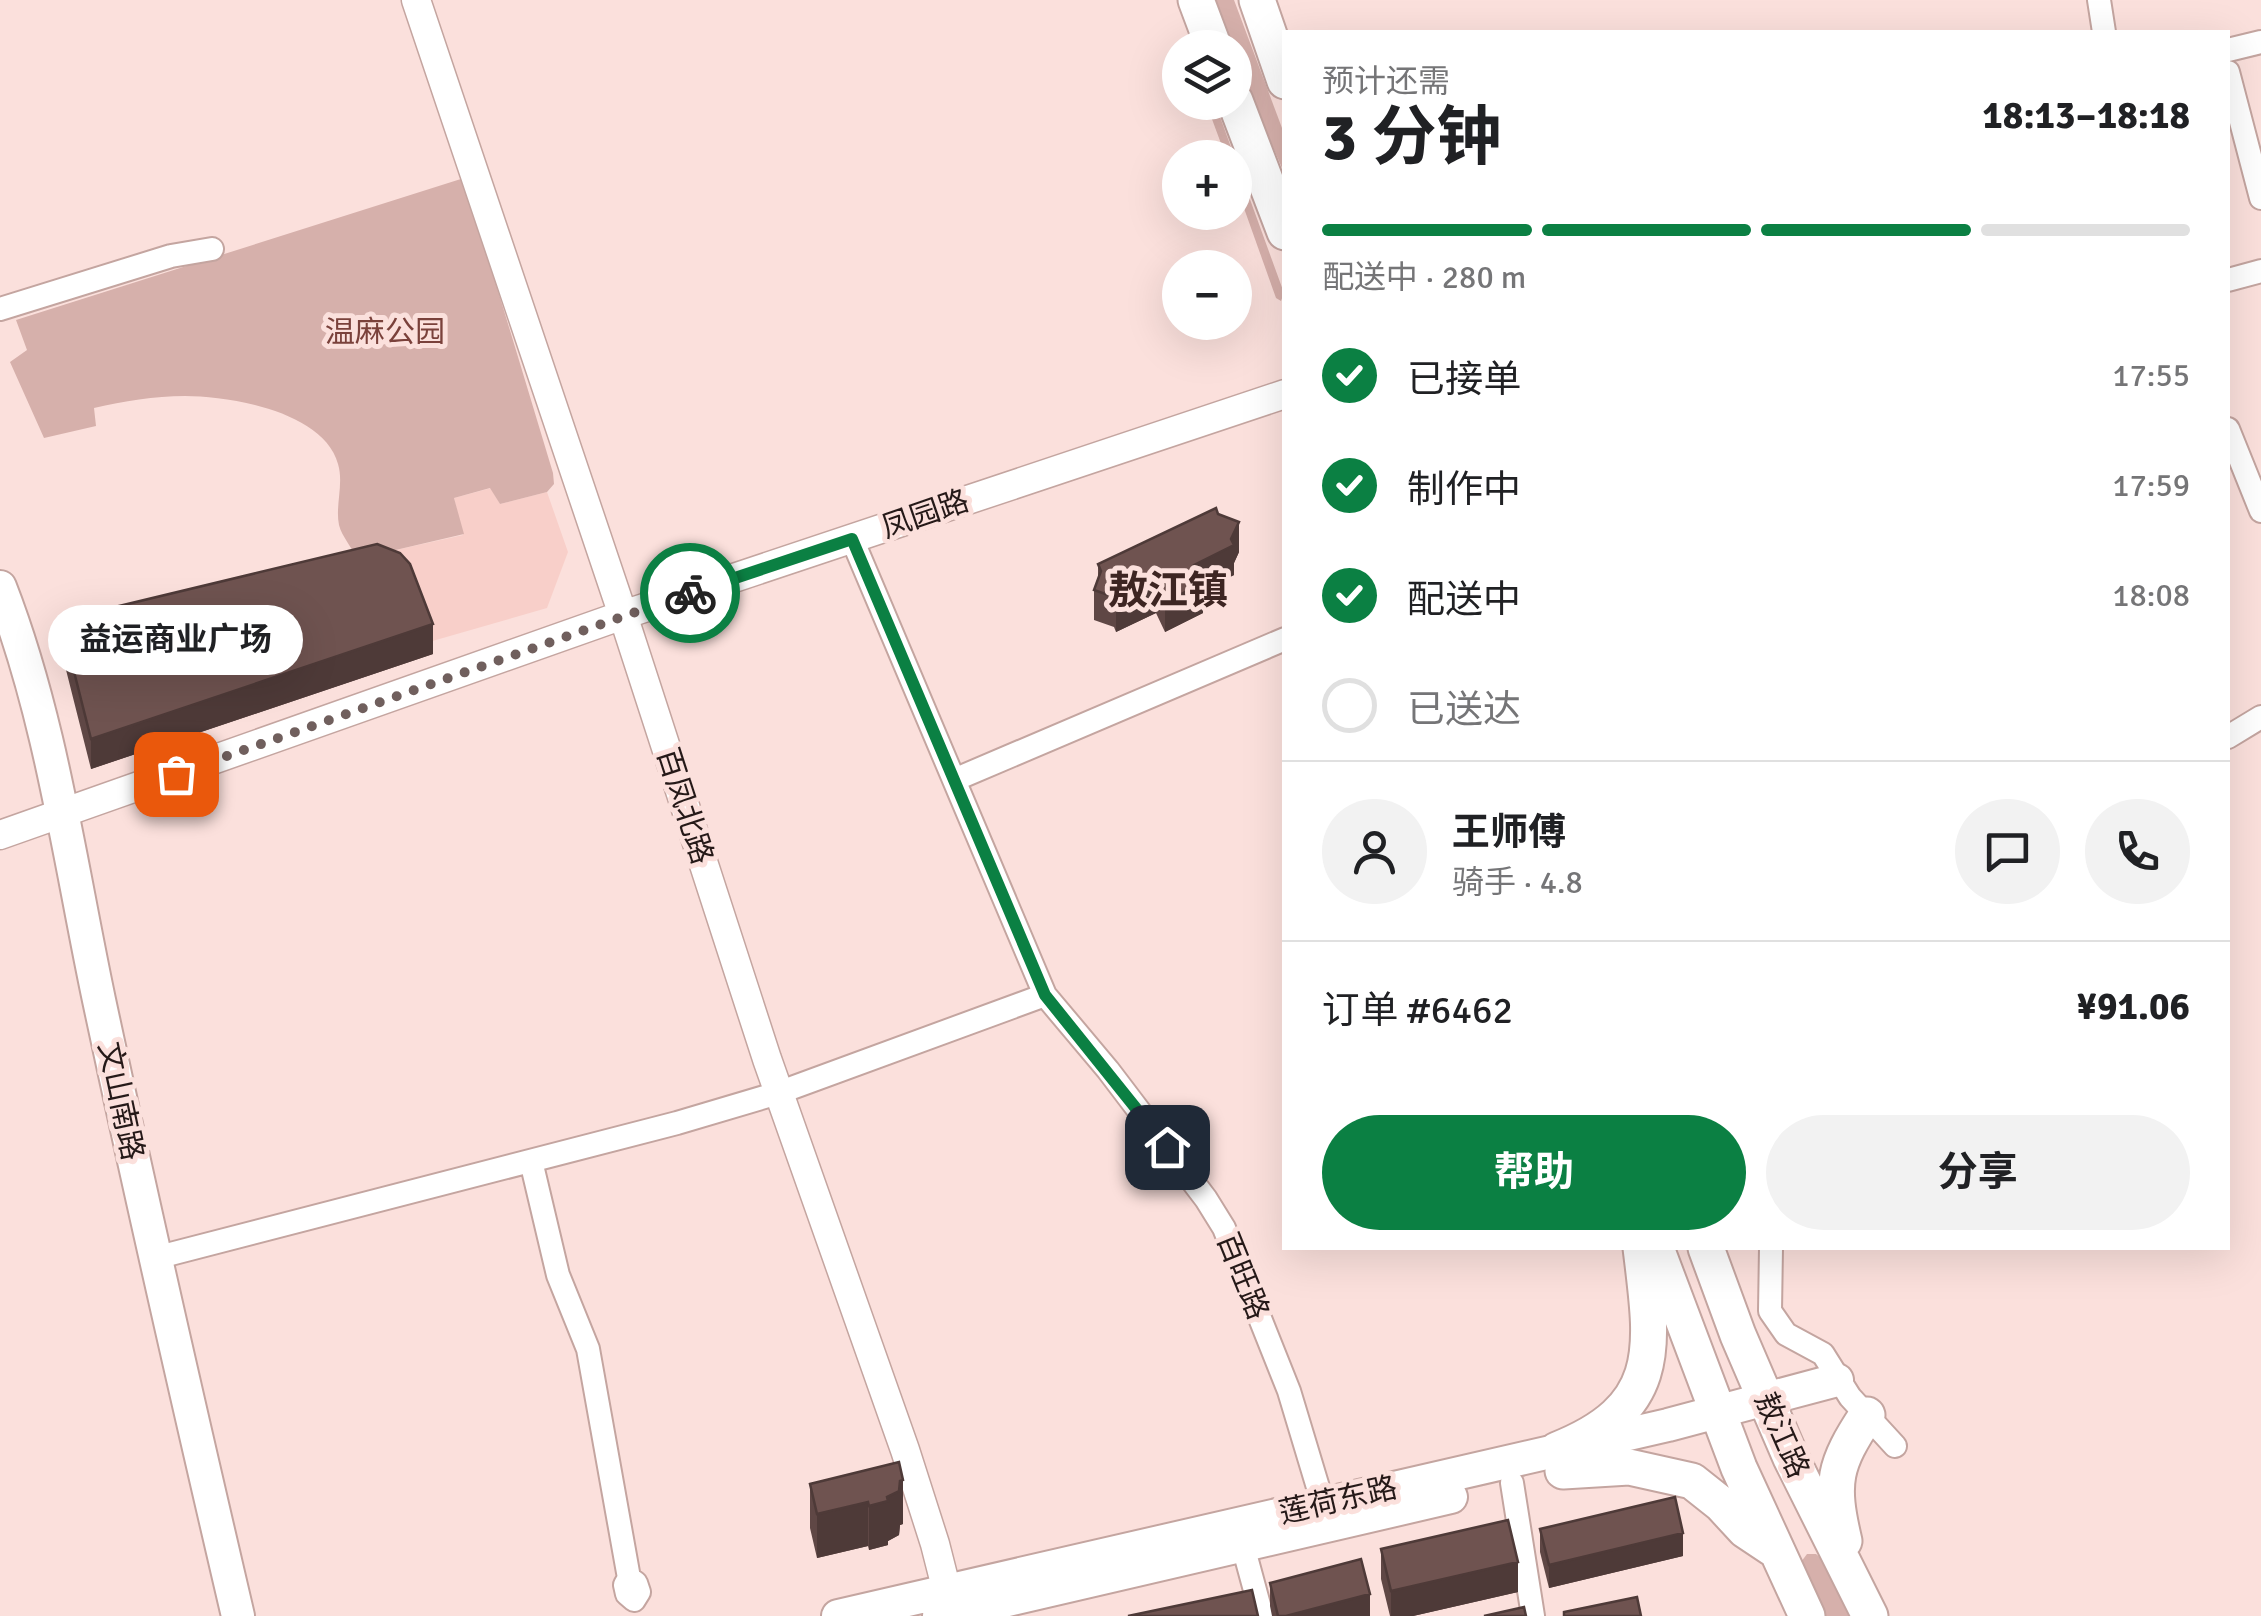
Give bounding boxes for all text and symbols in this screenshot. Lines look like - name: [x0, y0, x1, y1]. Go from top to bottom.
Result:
- map controls: [1162, 30, 1252, 340]
- button: layers: [1162, 30, 1252, 120]
- text: 预计还需: [1322, 62, 1450, 101]
- text: 18:13–18:18: [1982, 92, 2190, 139]
- text: 3 分钟: [1322, 98, 1501, 178]
- button: +: [1162, 140, 1252, 230]
- button: −: [1162, 250, 1252, 340]
- text: 配送中 · 280 m: [1322, 258, 1526, 297]
- park label: 温麻公园: [325, 314, 445, 351]
- icon: check: [1322, 348, 1377, 403]
- text: 已接单: [1407, 356, 1521, 403]
- text: 17:55: [2112, 356, 2190, 395]
- icon: check: [1322, 458, 1377, 513]
- text: 制作中: [1407, 466, 1521, 513]
- text: 17:59: [2112, 466, 2190, 505]
- street label: 凤园路: [877, 482, 974, 547]
- courier: [640, 543, 740, 643]
- icon: bike: [663, 566, 718, 621]
- district label: 敖江镇: [1108, 566, 1228, 616]
- icon: check: [1322, 568, 1377, 623]
- text: 配送中: [1407, 576, 1521, 623]
- text: 18:08: [2112, 576, 2190, 615]
- callout: 益运商业广场: [49, 604, 304, 674]
- text: 益运商业广场: [79, 620, 272, 659]
- text: 已送达: [1407, 686, 1521, 733]
- pin: [134, 732, 219, 817]
- street label: 百凤北路: [648, 743, 721, 869]
- icon: bag: [149, 747, 204, 802]
- button: person: [1322, 799, 1427, 904]
- button: chat: [1955, 799, 2060, 904]
- button: phone: [2085, 799, 2190, 904]
- text: 王师傅: [1452, 809, 1566, 856]
- text: 骑手 · 4.8: [1452, 863, 1583, 902]
- text: ¥91.06: [2077, 983, 2190, 1030]
- text: 订单 #6462: [1322, 987, 1513, 1034]
- street label: 文山南路: [90, 1039, 151, 1164]
- pin: [1125, 1105, 1210, 1190]
- button: 帮助: [1322, 1115, 1746, 1230]
- button: 分享: [1766, 1115, 2190, 1230]
- icon: home: [1140, 1120, 1195, 1175]
- street label: 百旺路: [1209, 1228, 1277, 1325]
- street label: 敖江路: [1746, 1387, 1817, 1484]
- street label: 莲荷东路: [1275, 1469, 1401, 1532]

